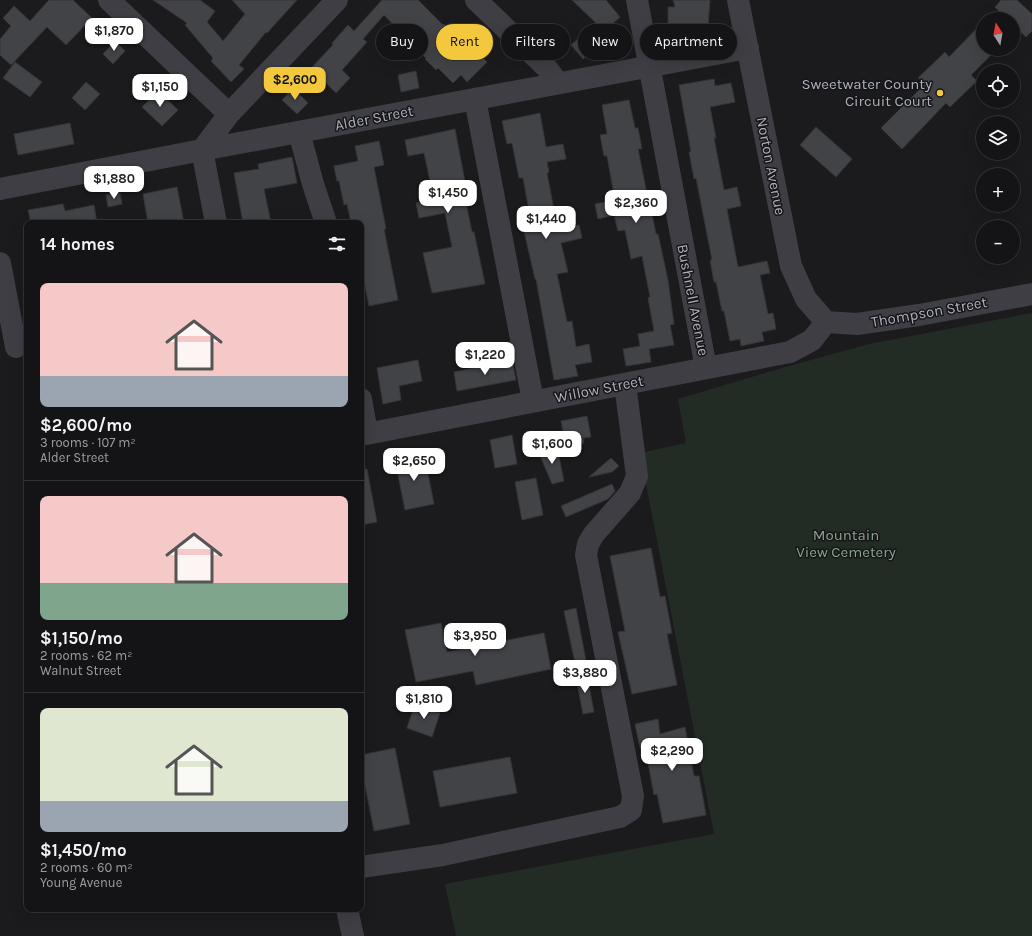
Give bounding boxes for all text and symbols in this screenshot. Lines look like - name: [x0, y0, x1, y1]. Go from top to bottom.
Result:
- north arrow: [976, 12, 1020, 56]
- map controls: [976, 12, 1020, 264]
- pin: $1,870: [81, 18, 147, 52]
- text: $1,870: [94, 23, 134, 38]
- chip: Buy: [376, 24, 428, 60]
- chip: Rent: [436, 24, 493, 60]
- chip: Filters: [501, 24, 570, 60]
- chip: New: [578, 24, 632, 60]
- chip: Apartment: [640, 24, 737, 60]
- button: locate: [976, 64, 1020, 108]
- pin: $2,600: [262, 67, 328, 101]
- text: $2,600: [273, 72, 317, 87]
- pin: $1,150: [127, 74, 193, 108]
- place label: Sweetwater County Circuit Court: [801, 75, 932, 110]
- text: $1,150: [141, 79, 179, 94]
- marker: Sweetwater County Circuit Court: [935, 88, 945, 98]
- street label: Alder Street: [333, 102, 415, 134]
- street label: Norton Avenue: [753, 115, 789, 217]
- button: layers: [976, 116, 1020, 160]
- pin: $1,880: [81, 166, 147, 200]
- button: +: [976, 168, 1020, 212]
- text: $1,880: [93, 171, 135, 186]
- pin: $1,450: [415, 180, 481, 214]
- text: $1,450: [428, 185, 468, 200]
- pin: $2,360: [603, 190, 669, 224]
- text: $2,360: [614, 195, 658, 210]
- pin: $1,440: [513, 206, 579, 240]
- text: $1,440: [526, 211, 566, 226]
- button: −: [976, 220, 1020, 264]
- icon: filters: [326, 233, 348, 255]
- text: 14 homes: [40, 234, 115, 254]
- street label: Bushnell Avenue: [673, 243, 713, 357]
- street label: Thompson Street: [870, 293, 989, 331]
- icon: home: [158, 309, 230, 381]
- pin: $1,220: [452, 342, 518, 376]
- text: $1,220: [465, 347, 505, 362]
- street label: Willow Street: [553, 372, 645, 406]
- text: $2,600/mo: [40, 415, 132, 435]
- pin: $1,600: [519, 431, 585, 465]
- text: 3 rooms · 107 m²: [40, 435, 136, 450]
- text: $1,600: [531, 436, 573, 451]
- pin: $2,650: [381, 448, 447, 482]
- text: Alder Street: [40, 450, 109, 465]
- text: $2,650: [392, 453, 436, 468]
- icon: home: [158, 522, 230, 594]
- park label: Mountain View Cemetery: [796, 526, 896, 561]
- pin: $3,950: [442, 623, 508, 657]
- text: $1,150/mo: [40, 628, 123, 648]
- text: $3,950: [453, 628, 497, 643]
- text: 2 rooms · 62 m²: [40, 648, 132, 663]
- pin: $3,880: [552, 660, 618, 694]
- text: Walnut Street: [40, 663, 121, 678]
- text: $3,880: [562, 665, 608, 680]
- pin: $1,810: [391, 686, 457, 720]
- text: $1,810: [405, 691, 443, 706]
- icon: home: [158, 734, 230, 806]
- pin: $2,290: [639, 738, 705, 772]
- text: $2,290: [650, 743, 694, 758]
- text: $1,450/mo: [40, 840, 127, 860]
- text: 2 rooms · 60 m²: [40, 860, 133, 875]
- text: Young Avenue: [40, 875, 122, 890]

